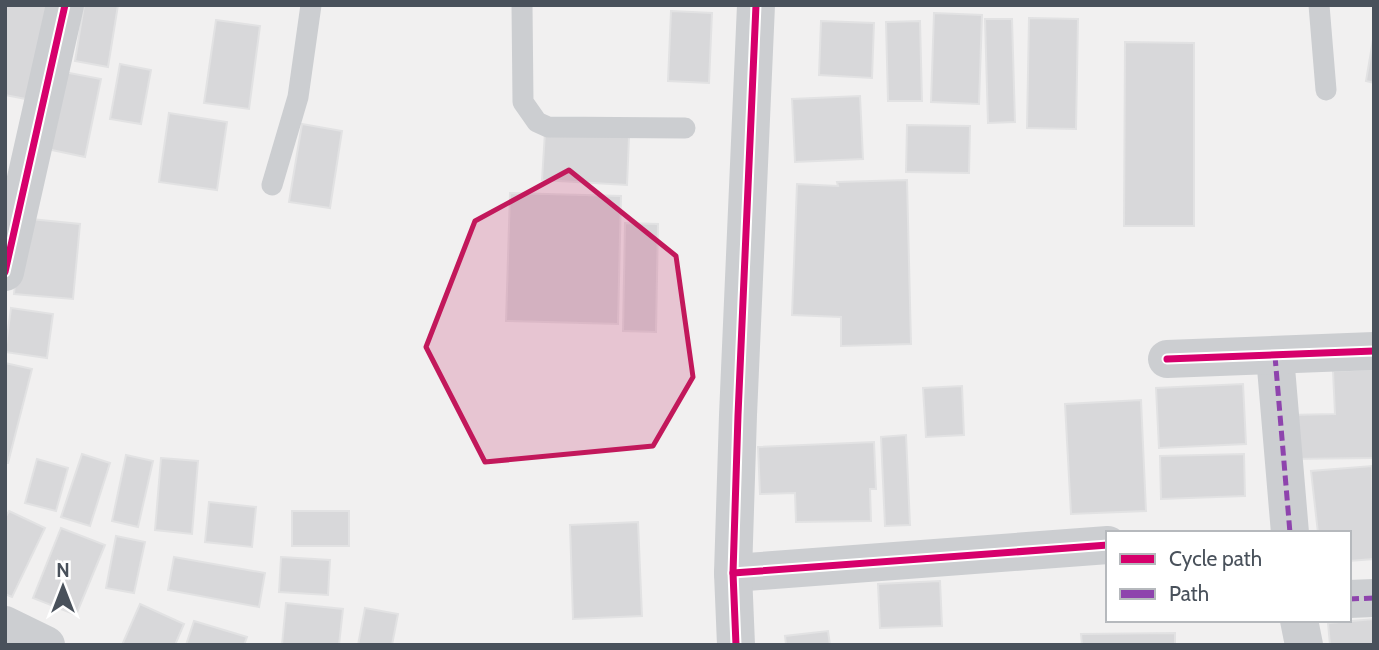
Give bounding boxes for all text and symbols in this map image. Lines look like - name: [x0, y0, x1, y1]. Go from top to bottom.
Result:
- legend: [1106, 531, 1351, 622]
- text: Cycle path: [1169, 546, 1262, 571]
- north arrow: [28, 552, 98, 622]
- text: N: [56, 559, 70, 582]
- text: Path: [1169, 581, 1209, 606]

